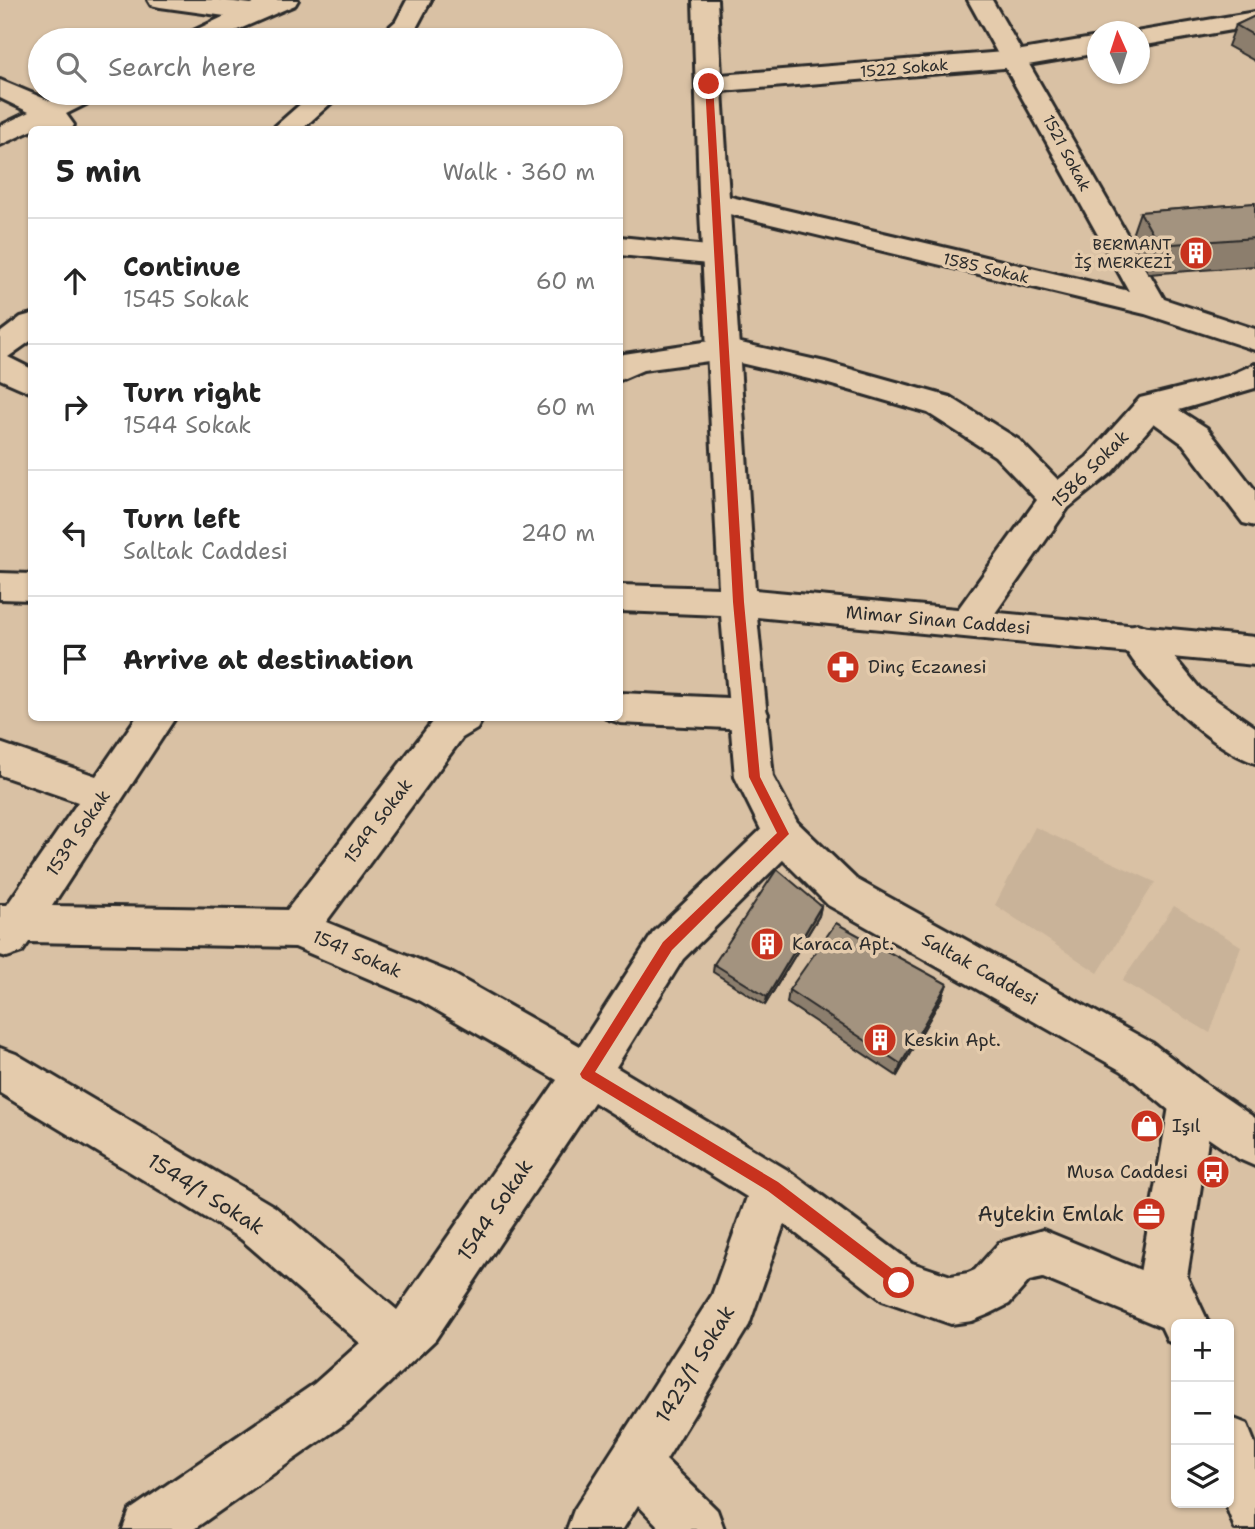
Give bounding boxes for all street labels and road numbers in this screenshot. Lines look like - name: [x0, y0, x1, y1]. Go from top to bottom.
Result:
- street label: 1522 Sokak: [859, 54, 949, 82]
- street label: 1521 Sokak: [1038, 111, 1096, 195]
- street label: 1585 Sokak: [941, 248, 1031, 288]
- street label: 1586 Sokak: [1046, 425, 1134, 513]
- street label: Mimar Sinan Caddesi: [845, 600, 1031, 640]
- street label: 1549 Sokak: [338, 774, 418, 868]
- street label: 1539 Sokak: [40, 785, 116, 881]
- street label: 1541 Sokak: [309, 924, 405, 984]
- street label: Saltak Caddesi: [918, 927, 1042, 1011]
- street label: 1544/1 Sokak: [142, 1147, 270, 1241]
- street label: 1544 Sokak: [451, 1154, 539, 1266]
- street label: 1423/1 Sokak: [649, 1300, 741, 1428]

